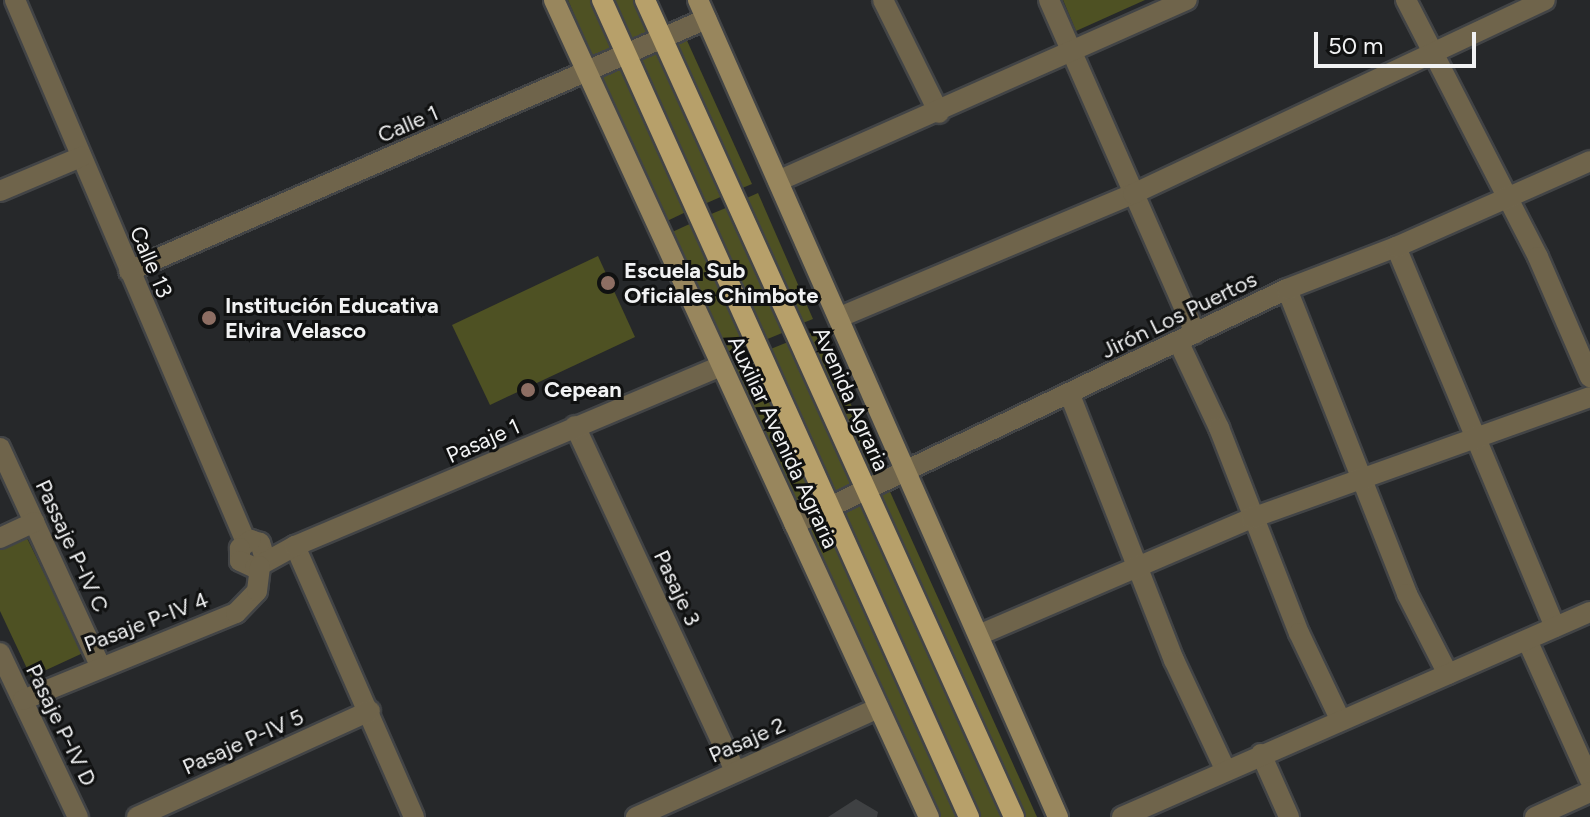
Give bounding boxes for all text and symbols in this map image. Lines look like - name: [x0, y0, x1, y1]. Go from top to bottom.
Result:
- scale bar: [1318, 16, 1480, 66]
- text: 50 m: [1328, 31, 1384, 60]
- street label: Calle 1: [374, 99, 442, 149]
- street label: Calle 13: [124, 222, 178, 302]
- place label: Escuela Sub Oficiales Chimbote: [624, 257, 818, 308]
- street label: Jirón Los Puertos: [1097, 266, 1261, 364]
- marker: Escuela Sub Oficiales Chimbote: [599, 274, 617, 292]
- place label: Institución Educativa Elvira Velasco: [225, 292, 439, 344]
- marker: Institución Educativa Elvira Velasco: [200, 309, 218, 327]
- street label: Avenida Agraria: [807, 323, 895, 475]
- street label: Auxiliar Avenida Agraria: [722, 331, 844, 553]
- place label: Cepean: [544, 377, 622, 403]
- marker: Cepean: [519, 381, 537, 399]
- street label: Pasaje 1: [442, 413, 524, 469]
- street label: Passaje P-IV C: [30, 476, 114, 616]
- street label: Pasaje 3: [648, 546, 706, 630]
- street label: Pasaje P-IV 4: [80, 586, 212, 658]
- street label: Pasaje P-IV D: [20, 660, 102, 790]
- street label: Pasaje P-IV 5: [178, 704, 308, 780]
- street label: Pasaje 2: [705, 711, 789, 769]

